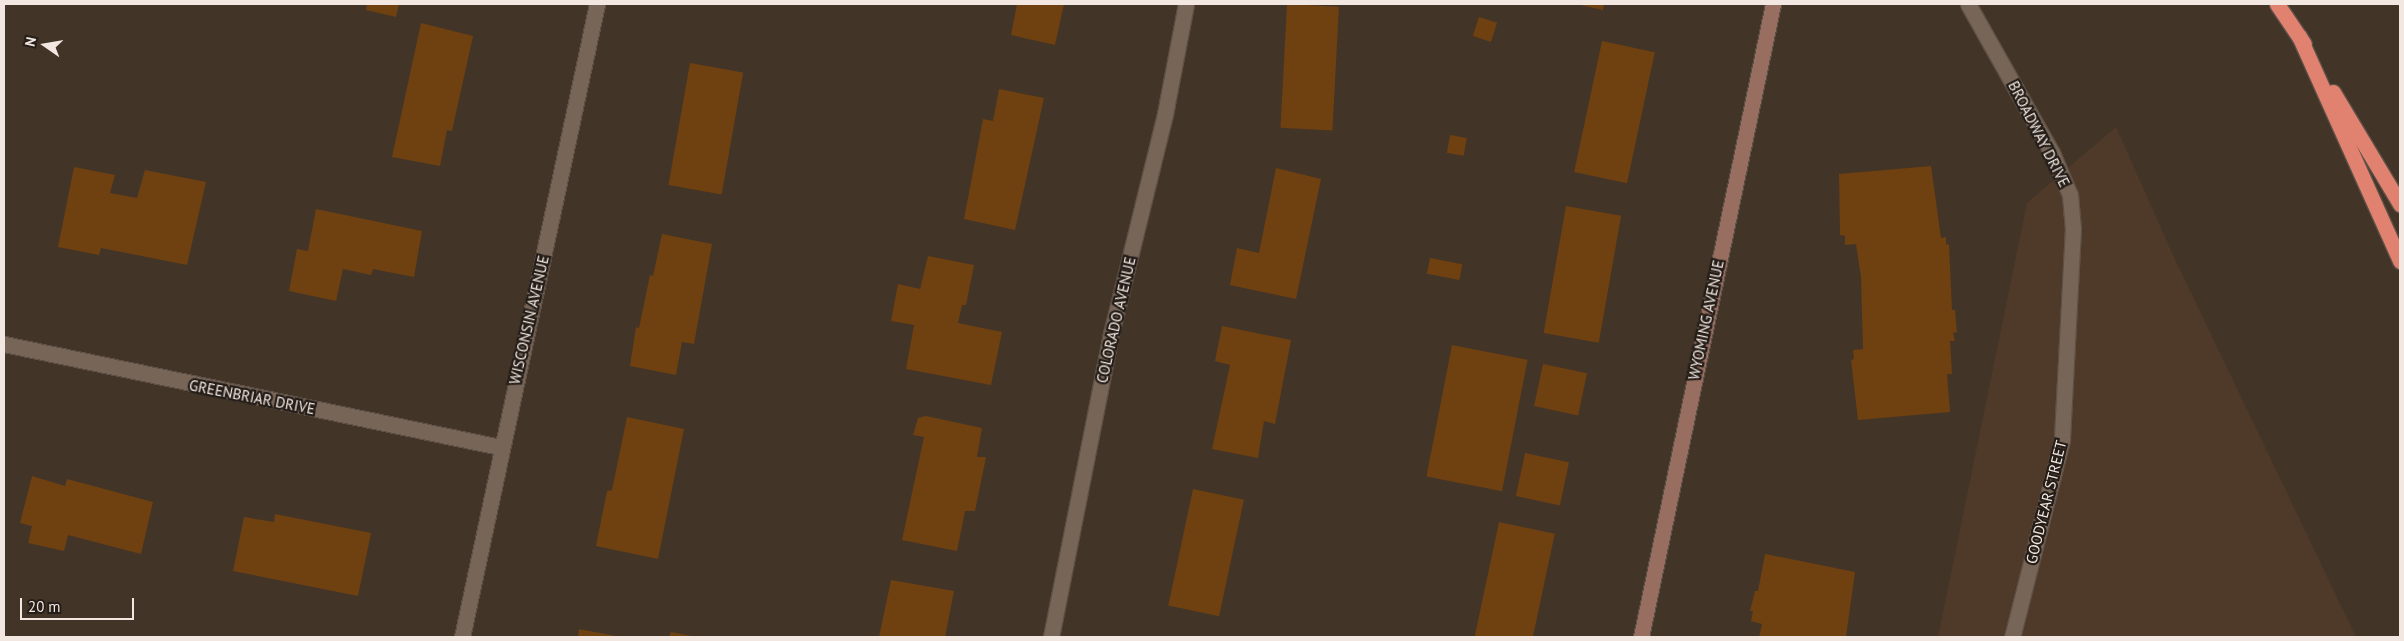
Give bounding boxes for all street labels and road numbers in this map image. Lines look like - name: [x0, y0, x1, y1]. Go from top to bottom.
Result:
- street label: BROADWAY DRIVE: [2004, 78, 2074, 190]
- street label: WISCONSIN AVENUE: [505, 254, 553, 386]
- street label: COLORADO AVENUE: [1093, 255, 1139, 385]
- street label: WYOMING AVENUE: [1684, 258, 1728, 382]
- street label: GREENBRIAR DRIVE: [188, 376, 316, 418]
- street label: GOODYEAR STREET: [2022, 438, 2070, 566]

